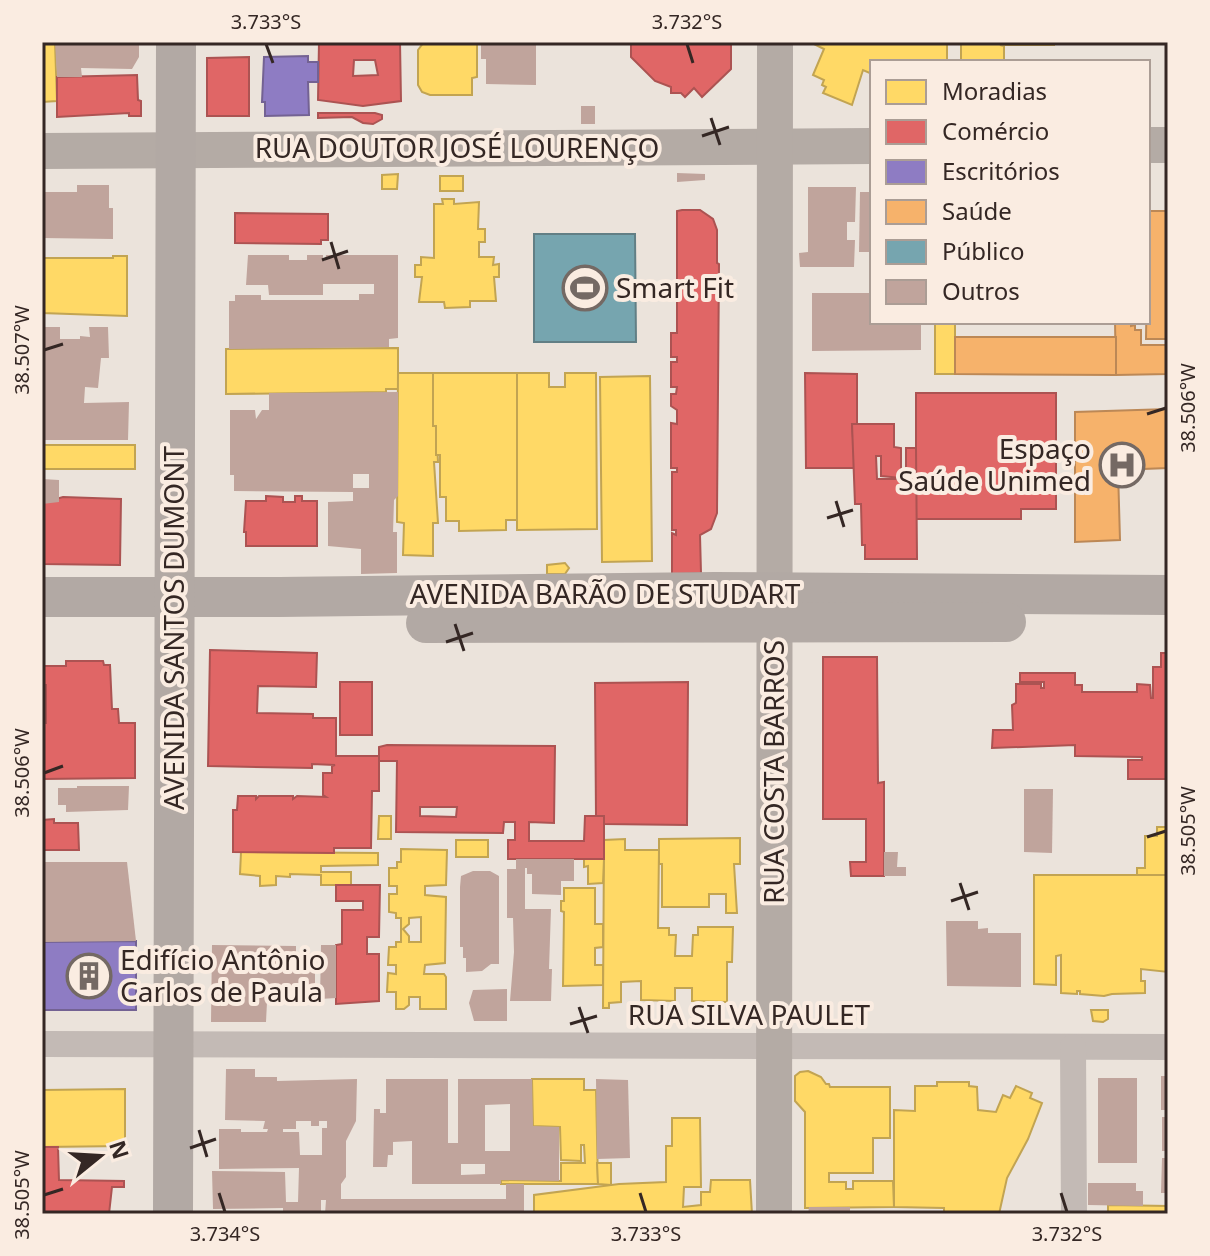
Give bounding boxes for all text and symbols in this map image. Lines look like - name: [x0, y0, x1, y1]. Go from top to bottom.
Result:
- text: 3.733°S: [231, 8, 301, 35]
- text: 3.732°S: [652, 8, 722, 35]
- legend: [870, 60, 1150, 324]
- text: Moradias: [942, 74, 1047, 107]
- text: Comércio: [942, 114, 1049, 147]
- street label: RUA DOUTOR JOSÉ LOURENÇO: [255, 128, 659, 166]
- text: Escritórios: [942, 154, 1060, 187]
- text: Saúde: [942, 194, 1012, 227]
- text: Público: [942, 234, 1025, 267]
- sports icon: Smart Fit: [561, 264, 609, 312]
- place label: Smart Fit: [616, 268, 734, 306]
- text: Outros: [942, 274, 1020, 307]
- text: 38.507°W: [8, 305, 35, 395]
- text: 38.506°W: [1174, 363, 1201, 453]
- place label: Espaço Saúde Unimed: [898, 429, 1091, 499]
- hospital icon: Espaço Saúde Unimed: [1098, 441, 1146, 489]
- street label: AVENIDA SANTOS DUMONT: [154, 446, 192, 810]
- street label: AVENIDA BARÃO DE STUDART: [410, 574, 801, 612]
- street label: RUA COSTA BARROS: [754, 640, 792, 904]
- text: 38.506°W: [8, 728, 35, 818]
- text: 38.505°W: [1174, 786, 1201, 876]
- place label: Edifício Antônio Carlos de Paula: [120, 940, 325, 1010]
- building icon: Edifício Antônio Carlos de Paula: [65, 952, 113, 1000]
- street label: RUA SILVA PAULET: [628, 995, 871, 1033]
- north arrow: [60, 1116, 140, 1196]
- text: N: [103, 1136, 137, 1163]
- text: 38.505°W: [8, 1150, 35, 1240]
- text: 3.734°S: [190, 1220, 260, 1247]
- text: 3.733°S: [611, 1220, 681, 1247]
- text: 3.732°S: [1032, 1220, 1102, 1247]

